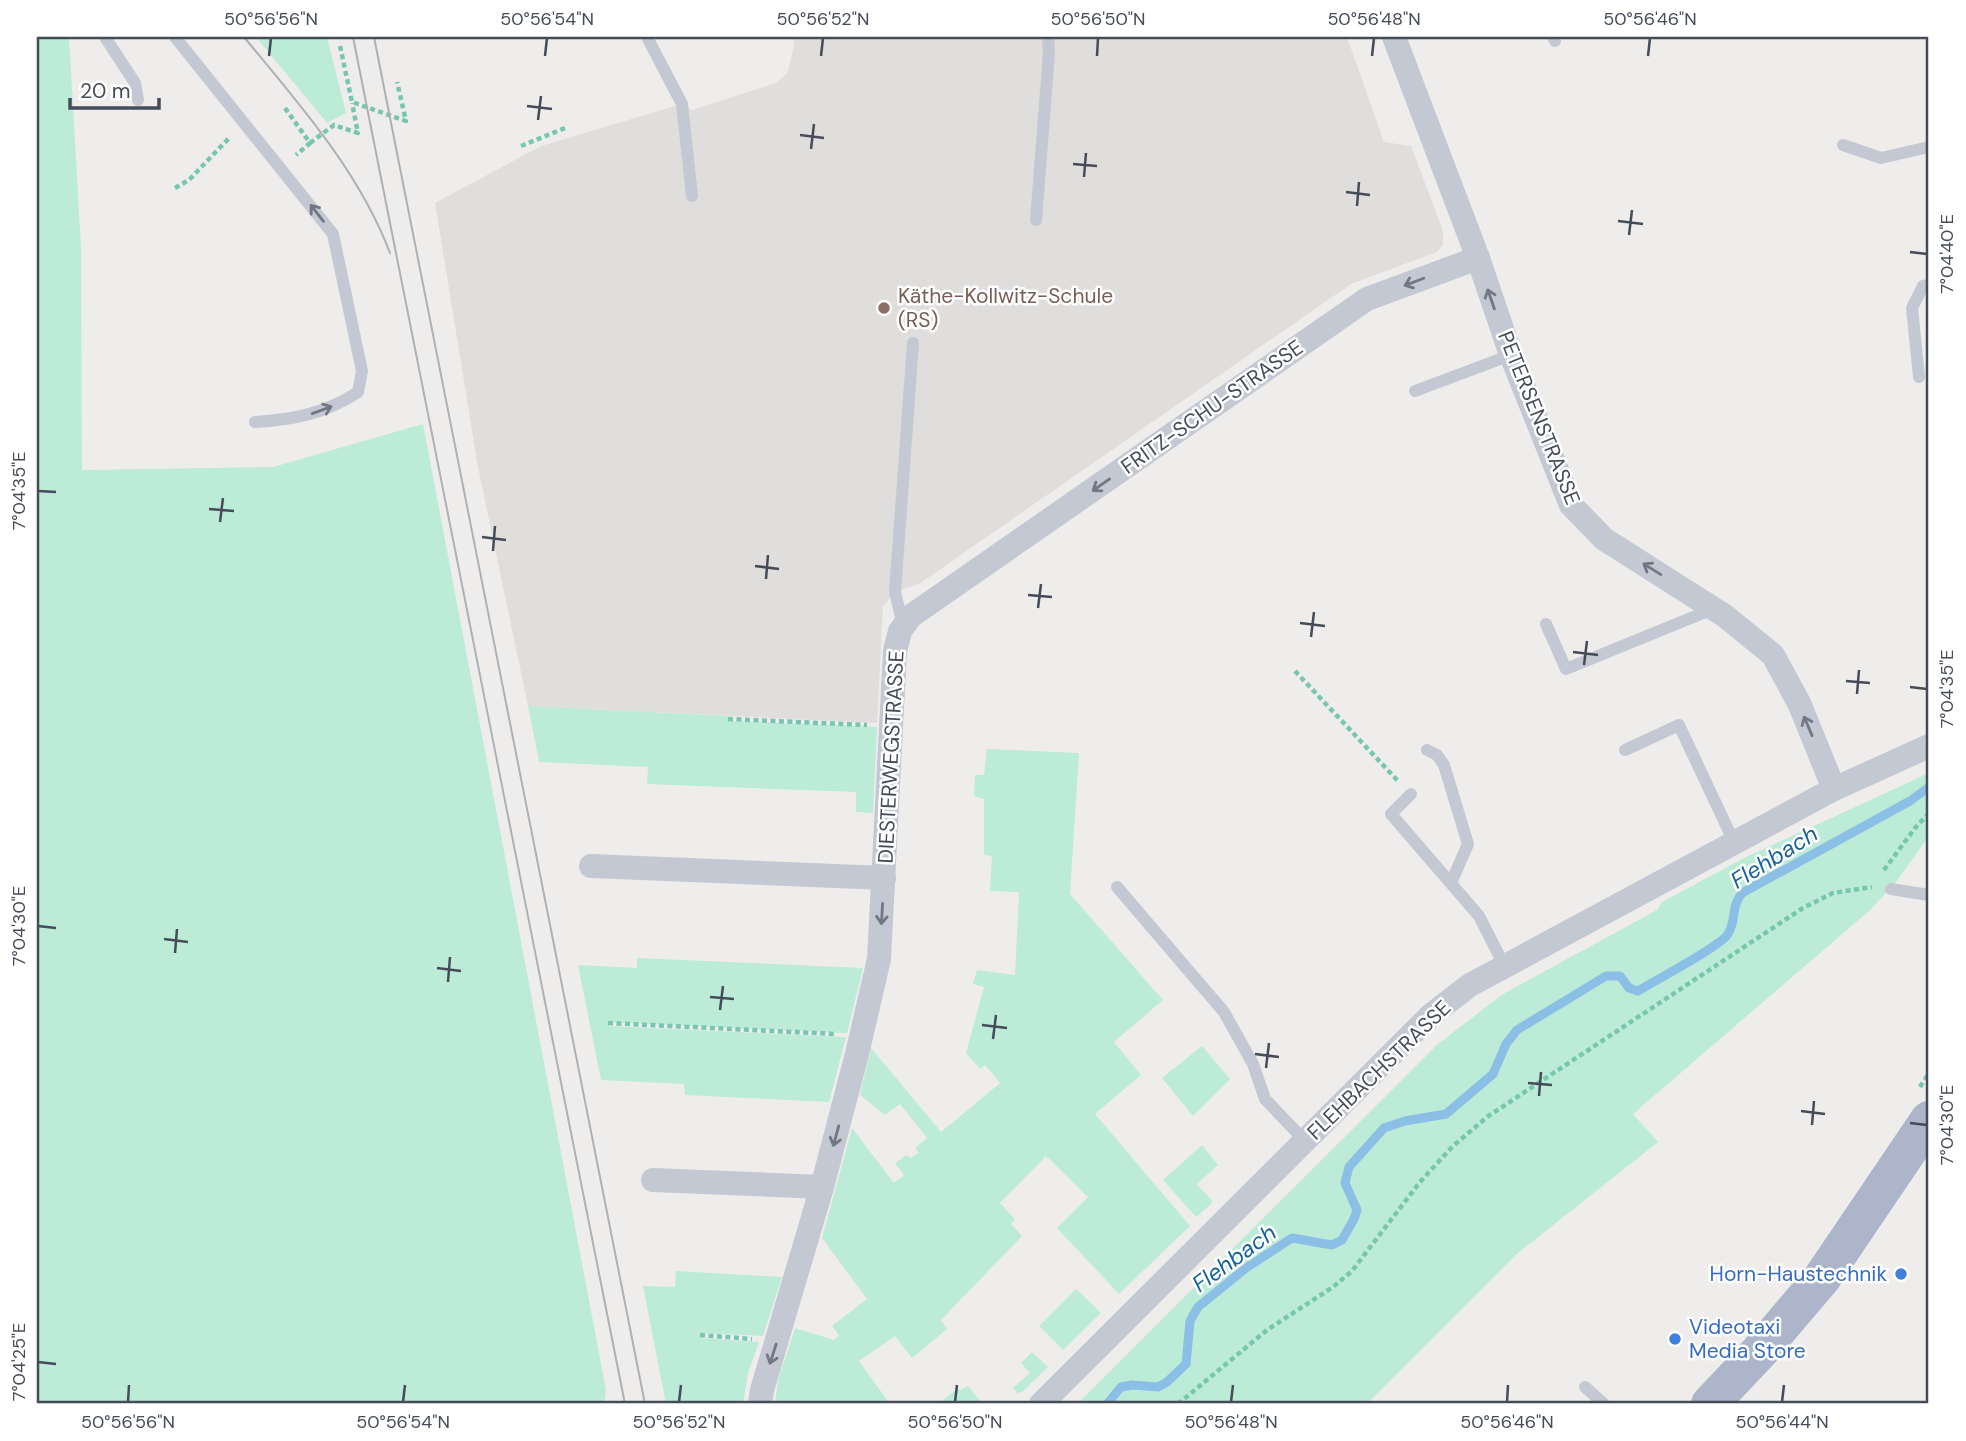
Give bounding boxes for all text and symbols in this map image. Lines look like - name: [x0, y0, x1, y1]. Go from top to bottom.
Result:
- text: 50°56'56"N: [224, 7, 318, 31]
- text: 50°56'54"N: [500, 7, 594, 31]
- text: 50°56'52"N: [777, 7, 869, 31]
- text: 50°56'50"N: [1050, 7, 1146, 31]
- text: 50°56'48"N: [1327, 7, 1421, 31]
- text: 50°56'46"N: [1603, 7, 1697, 31]
- scale bar: [70, 66, 159, 110]
- text: 20 m: [80, 77, 131, 105]
- one-way arrow: [309, 205, 325, 223]
- text: 7°04'40"E: [1935, 214, 1959, 294]
- one-way arrow: [1403, 276, 1425, 289]
- place label: Käthe-Kollwitz-Schule (RS): [898, 282, 1113, 334]
- one-way arrow: [1484, 288, 1497, 310]
- marker: Käthe-Kollwitz-Schule (RS): [876, 300, 892, 316]
- street label: PETERSENSTRASSE: [1491, 327, 1587, 509]
- street label: FRITZ-SCHU-STRASSE: [1115, 334, 1309, 480]
- one-way arrow: [311, 402, 333, 415]
- text: 7°04'35"E: [7, 452, 31, 530]
- one-way arrow: [1091, 478, 1111, 492]
- one-way arrow: [1643, 562, 1663, 576]
- street label: DIESTERWEGSTRASSE: [871, 650, 911, 864]
- text: 7°04'35"E: [1935, 650, 1959, 728]
- one-way arrow: [1801, 715, 1814, 737]
- water label: Flehbach: [1725, 819, 1823, 895]
- text: 7°04'30"E: [7, 886, 31, 966]
- one-way arrow: [876, 902, 889, 925]
- street label: FLEHBACHSTRASSE: [1301, 994, 1457, 1146]
- text: 7°04'30"E: [1935, 1085, 1959, 1165]
- one-way arrow: [829, 1124, 842, 1147]
- water label: Flehbach: [1186, 1217, 1282, 1299]
- place label: Horn-Haustechnik: [1710, 1260, 1887, 1288]
- marker: Horn-Haustechnik: [1893, 1266, 1909, 1282]
- place label: Videotaxi Media Store: [1689, 1313, 1806, 1365]
- text: 7°04'25"E: [7, 1323, 31, 1401]
- marker: Videotaxi Media Store: [1667, 1331, 1683, 1347]
- one-way arrow: [765, 1343, 778, 1365]
- text: 50°56'56"N: [81, 1410, 175, 1434]
- text: 50°56'54"N: [356, 1410, 450, 1434]
- text: 50°56'52"N: [633, 1410, 725, 1434]
- text: 50°56'50"N: [907, 1410, 1003, 1434]
- text: 50°56'48"N: [1184, 1410, 1278, 1434]
- text: 50°56'46"N: [1460, 1410, 1554, 1434]
- text: 50°56'44"N: [1735, 1410, 1829, 1434]

